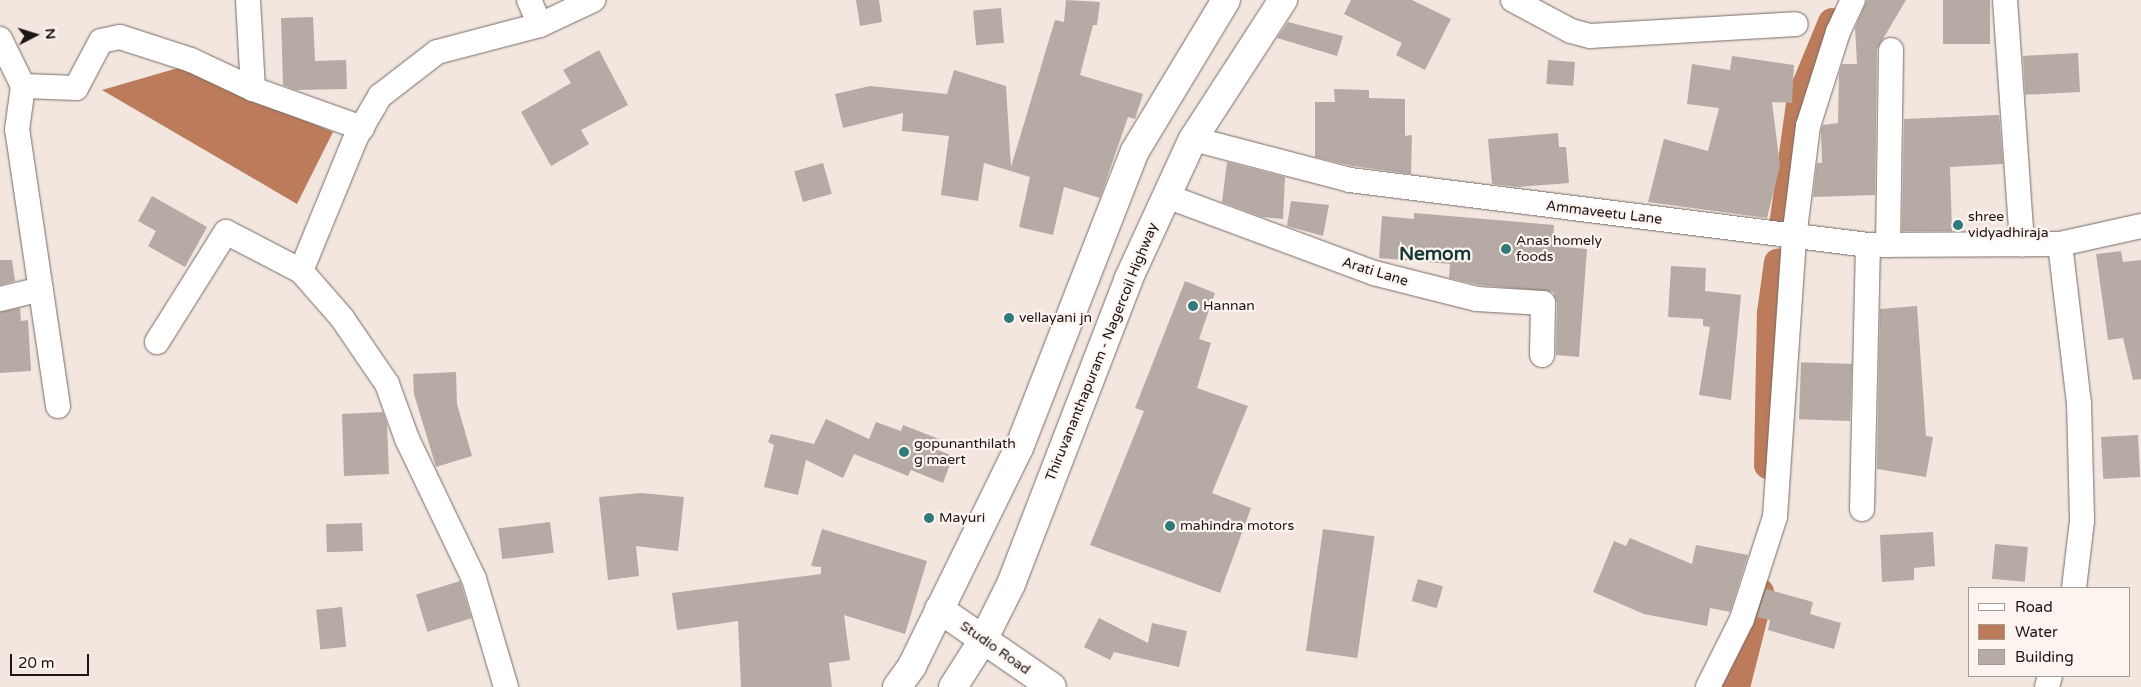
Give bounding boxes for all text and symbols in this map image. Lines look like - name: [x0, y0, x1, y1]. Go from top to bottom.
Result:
- north arrow: [10, 10, 60, 60]
- text: N: [41, 27, 59, 40]
- street label: Ammaveetu Lane: [1545, 198, 1663, 228]
- place label: shree vidyadhiraja: [1968, 209, 2049, 242]
- marker: shree vidyadhiraja: [1952, 219, 1964, 231]
- street label: Thiruvananthapuram - Nagercoil Highway: [1042, 220, 1162, 484]
- place label: Anas homely foods: [1516, 233, 1602, 266]
- marker: Anas homely foods: [1500, 243, 1512, 255]
- district label: Nemom: [1399, 244, 1471, 266]
- street label: Arati Lane: [1340, 254, 1410, 290]
- place label: Hannan: [1203, 298, 1255, 314]
- marker: Hannan: [1187, 300, 1199, 312]
- place label: vellayani jn: [1019, 310, 1092, 326]
- marker: vellayani jn: [1003, 312, 1015, 324]
- place label: gopunanthilath g maert: [914, 436, 1016, 468]
- marker: gopunanthilath g maert: [898, 446, 910, 458]
- place label: Mayuri: [939, 510, 985, 526]
- marker: Mayuri: [923, 512, 935, 524]
- place label: mahindra motors: [1180, 518, 1294, 534]
- marker: mahindra motors: [1164, 520, 1176, 532]
- legend: [1968, 587, 2131, 677]
- text: Road: [2015, 598, 2053, 616]
- street label: Studio Road: [957, 618, 1033, 678]
- text: Water: [2015, 623, 2058, 641]
- scale bar: [12, 644, 91, 676]
- text: Building: [2015, 648, 2074, 666]
- text: 20 m: [18, 654, 55, 672]

